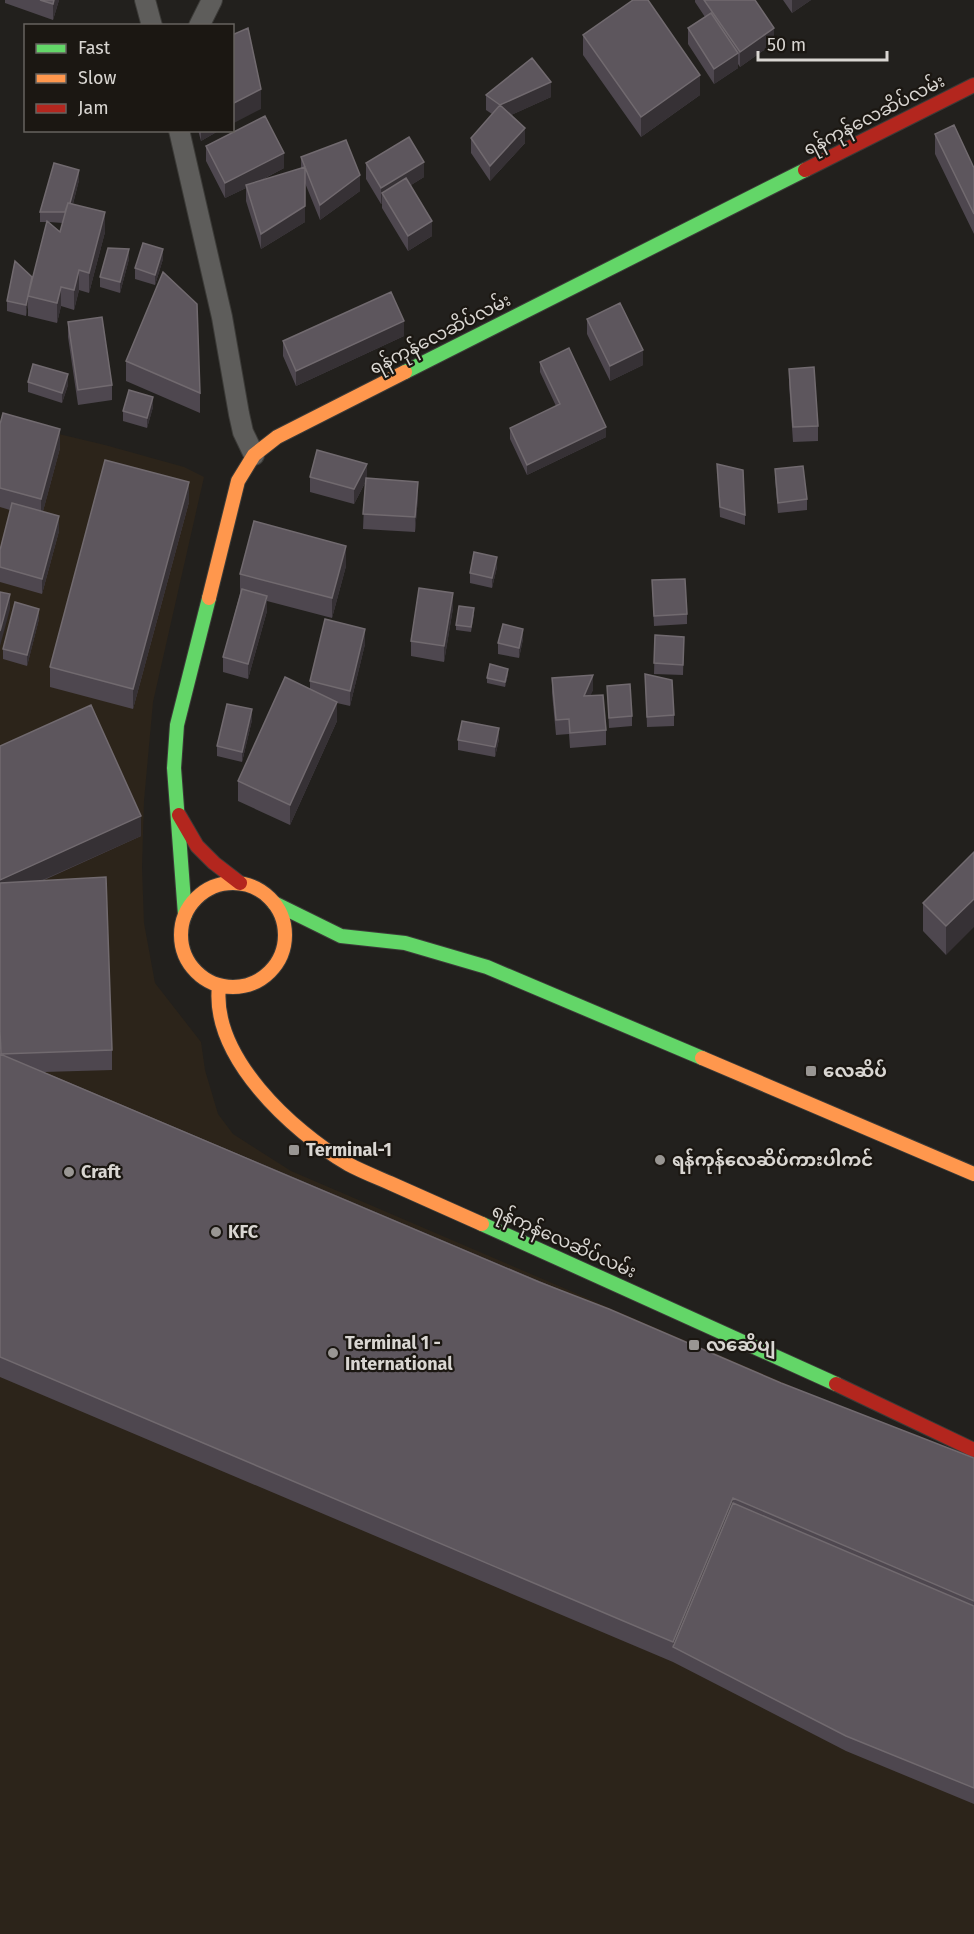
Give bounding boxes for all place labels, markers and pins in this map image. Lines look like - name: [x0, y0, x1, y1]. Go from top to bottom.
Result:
- place label: လေဆိပ်: [823, 1059, 887, 1082]
- marker: လေဆိပ်: [804, 1064, 818, 1078]
- place label: Terminal-1: [306, 1139, 392, 1161]
- marker: Terminal-1: [287, 1143, 301, 1157]
- place label: ရန်ကုန်လေဆိပ်ကားပါကင်: [672, 1148, 873, 1174]
- marker: ရန်ကုန်လေဆိပ်ကားပါကင်: [653, 1153, 667, 1167]
- place label: Craft: [81, 1161, 122, 1183]
- marker: Craft: [62, 1165, 76, 1179]
- place label: KFC: [228, 1221, 259, 1243]
- marker: KFC: [209, 1225, 223, 1239]
- place label: Terminal 1 - International: [345, 1332, 453, 1375]
- place label: လဆေိပျ: [706, 1333, 776, 1360]
- marker: လဆေိပျ: [687, 1338, 701, 1352]
- marker: Terminal 1 - International: [326, 1346, 340, 1360]

